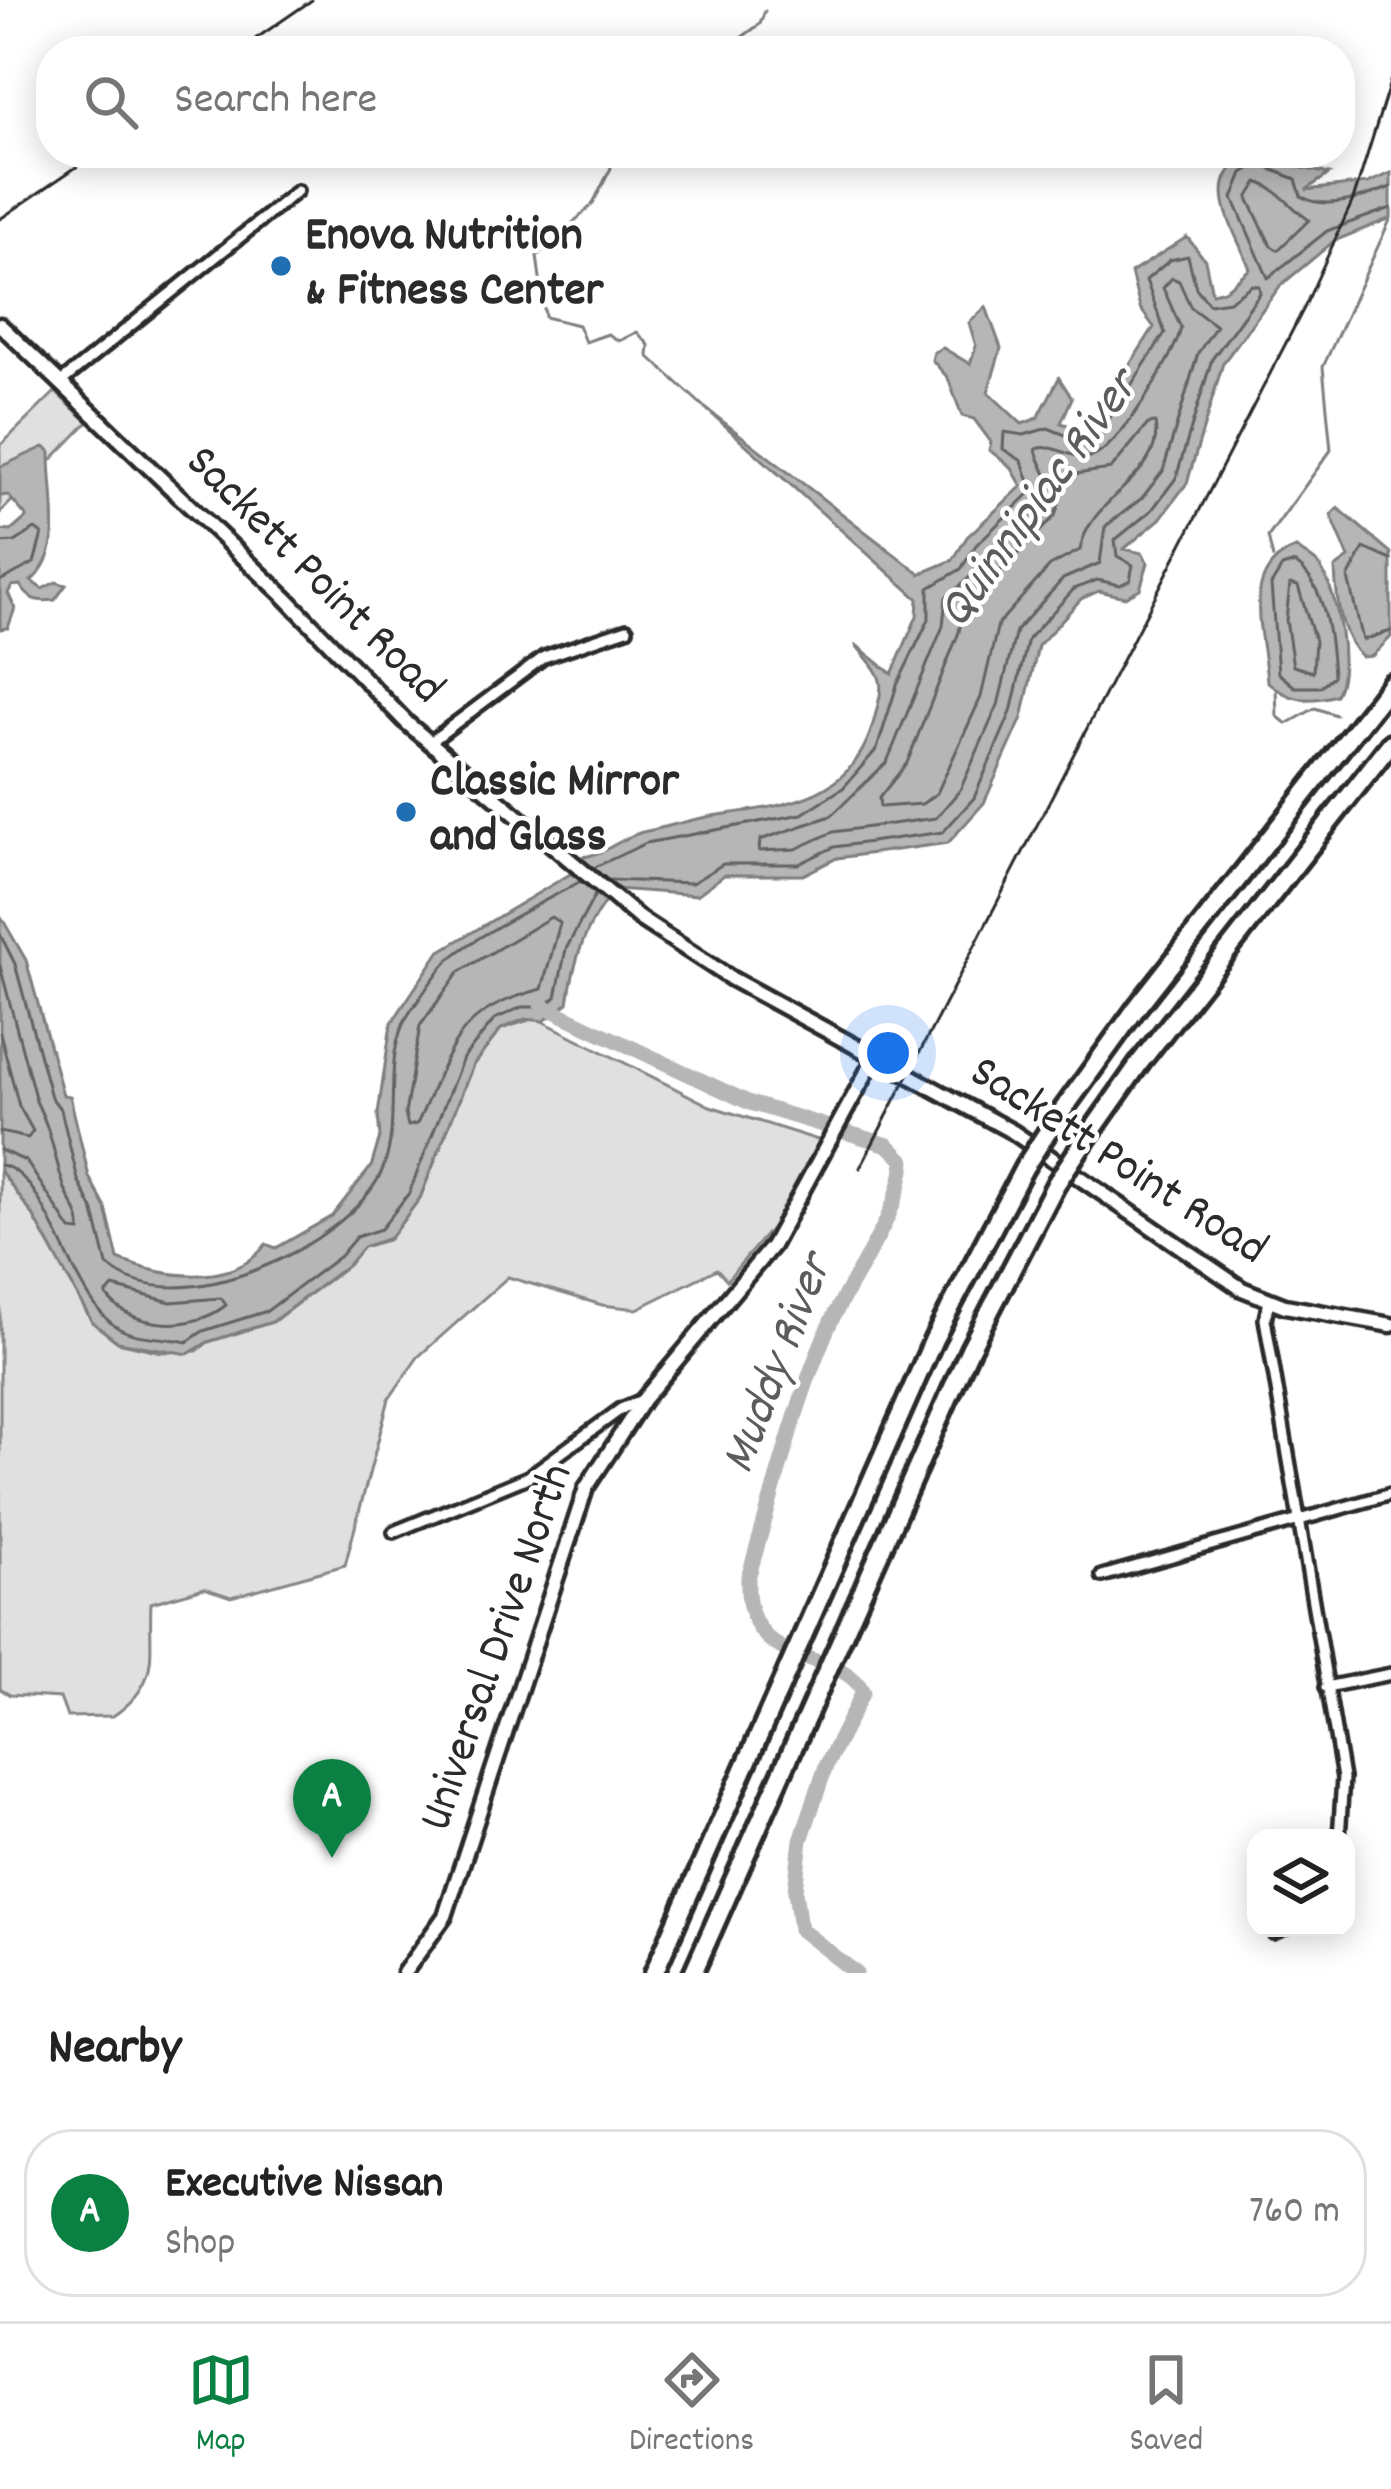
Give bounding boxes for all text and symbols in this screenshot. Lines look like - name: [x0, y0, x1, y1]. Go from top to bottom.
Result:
- search box: [36, 36, 1355, 168]
- icon: search: [78, 69, 144, 135]
- text: Search here: [174, 70, 377, 134]
- place label: Enova Nutrition & Fitness Center: [305, 204, 605, 328]
- marker: Enova Nutrition & Fitness Center: [268, 253, 294, 279]
- water label: Quinnipiac River: [923, 353, 1162, 645]
- street label: Sackett Point Road: [167, 431, 459, 723]
- place label: Classic Mirror and Glass: [430, 750, 680, 874]
- marker: Classic Mirror and Glass: [393, 799, 419, 825]
- your location: [858, 1023, 918, 1083]
- street label: Sackett Point Road: [954, 1041, 1280, 1285]
- water label: Muddy River: [705, 1241, 856, 1485]
- street label: Universal Drive North: [404, 1455, 594, 1841]
- pin: A: [293, 1759, 371, 1858]
- map controls: [1247, 1829, 1355, 1937]
- button: layers: [1247, 1829, 1355, 1937]
- text: Nearby: [48, 2015, 181, 2087]
- text: Executive Nissan: [165, 2154, 443, 2218]
- text: A: [79, 2186, 101, 2241]
- text: 760 m: [1249, 2186, 1340, 2241]
- text: Shop: [165, 2218, 235, 2273]
- tab: Map: [188, 2347, 254, 2466]
- tab: Directions: [629, 2347, 754, 2466]
- tab: Saved: [1130, 2347, 1203, 2466]

